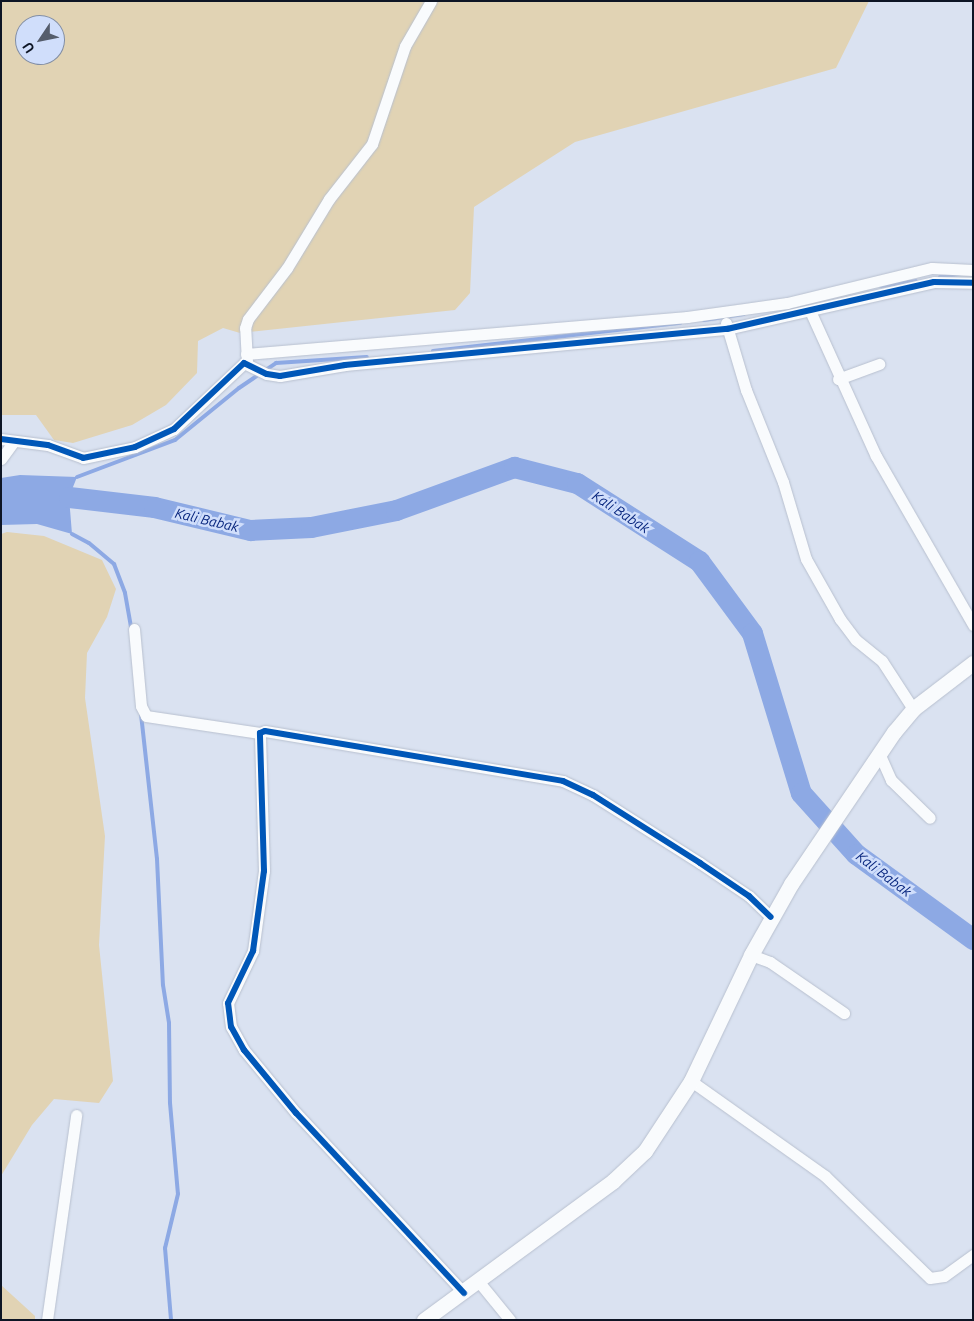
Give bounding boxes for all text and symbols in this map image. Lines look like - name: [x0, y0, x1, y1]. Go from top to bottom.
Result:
- north arrow: [15, 15, 65, 65]
- text: U: [19, 39, 38, 56]
- water label: Kali Babak: [589, 487, 653, 537]
- water label: Kali Babak: [173, 505, 241, 535]
- water label: Kali Babak: [853, 848, 915, 900]

